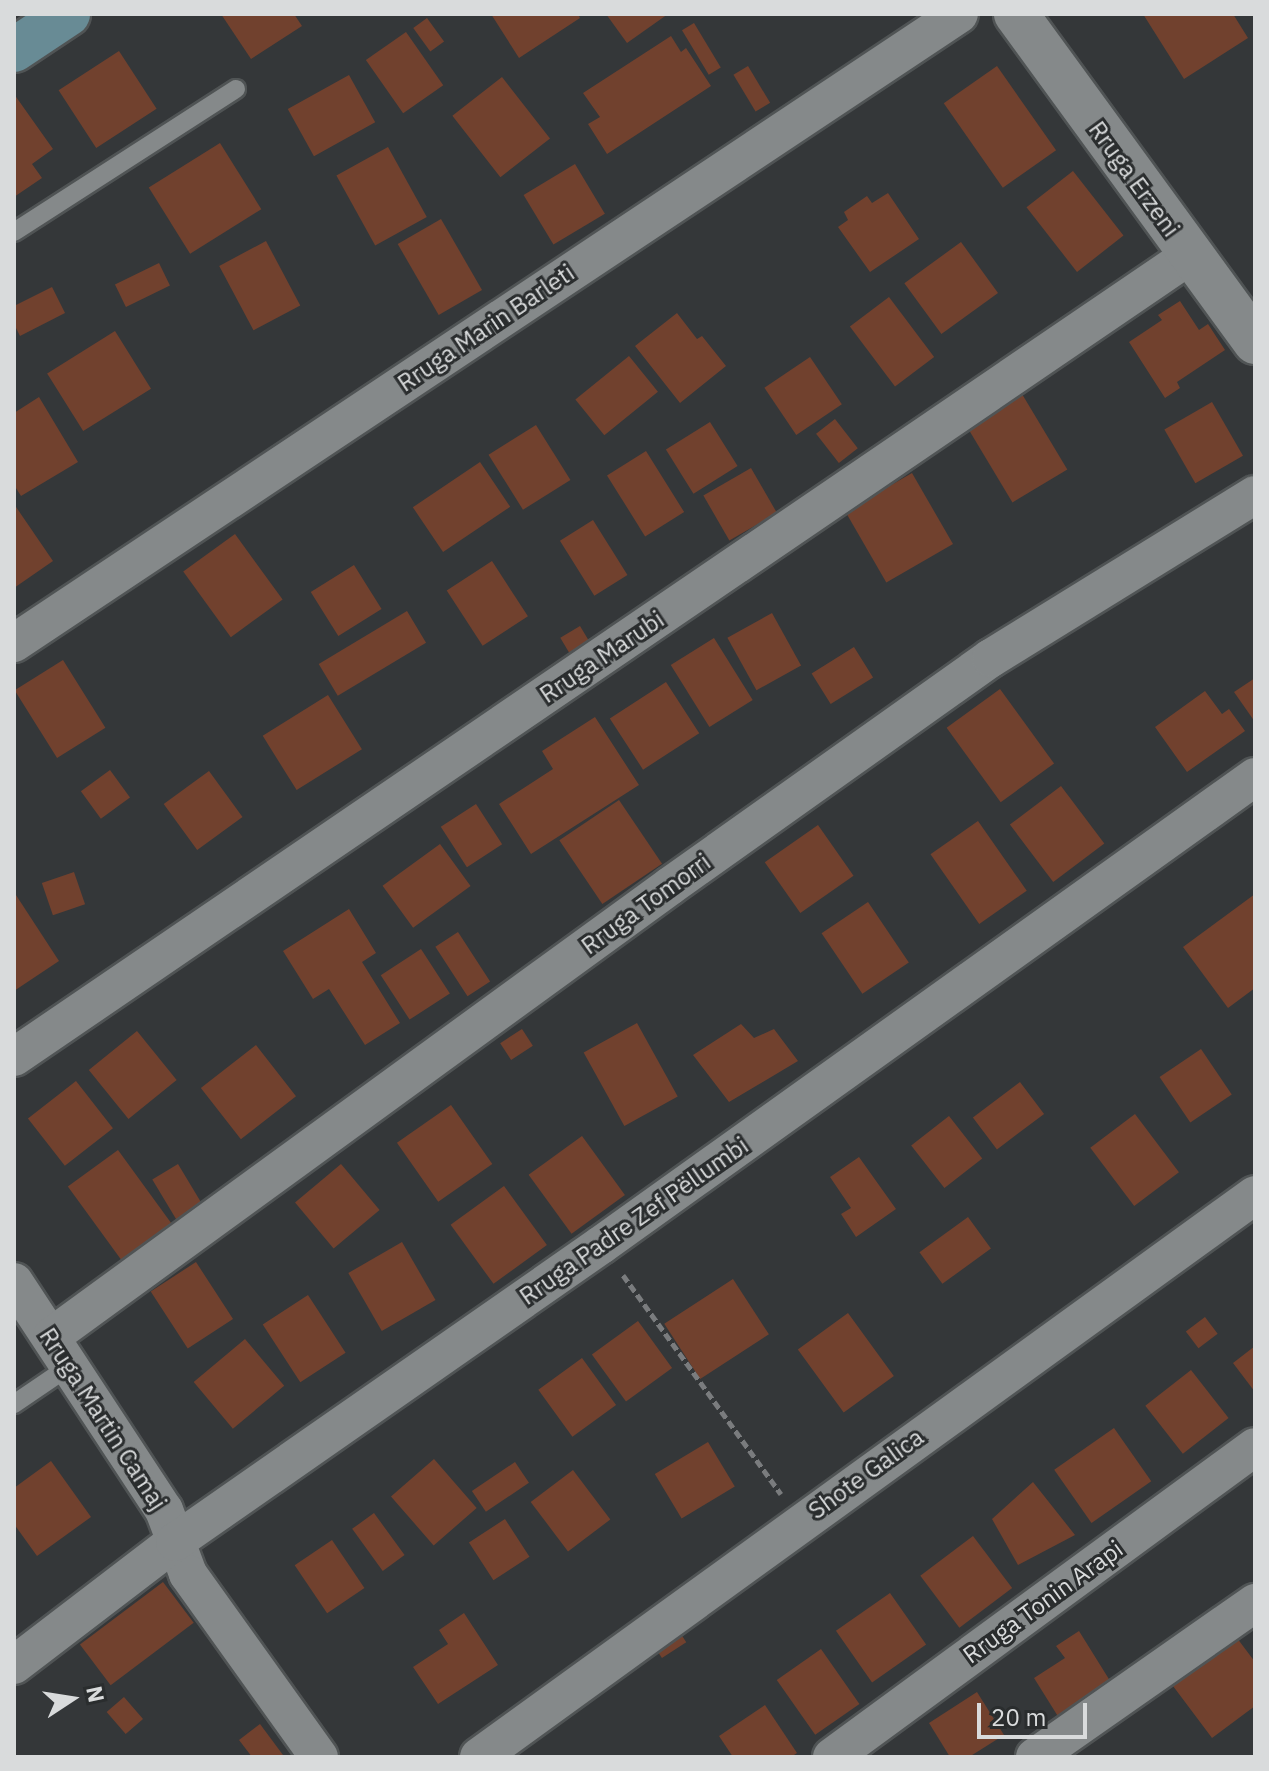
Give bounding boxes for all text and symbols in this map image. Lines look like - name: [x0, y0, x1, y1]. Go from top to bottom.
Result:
- street label: Rruga Erzeni: [1083, 116, 1185, 242]
- street label: Rruga Marin Barleti: [392, 258, 580, 398]
- street label: Rruga Marubi: [534, 605, 670, 709]
- street label: Rruga Tomorri: [576, 848, 716, 960]
- street label: Rruga Padre Zef Pëllumbi: [514, 1131, 754, 1311]
- street label: Rruga Martin Camaj: [33, 1323, 173, 1515]
- street label: Shote Galica: [803, 1423, 929, 1525]
- street label: Rruga Tonin Arapi: [958, 1534, 1128, 1670]
- north arrow: [32, 1659, 112, 1739]
- text: N: [80, 1683, 112, 1705]
- scale bar: [981, 1687, 1091, 1737]
- text: 20 m: [991, 1701, 1046, 1733]

